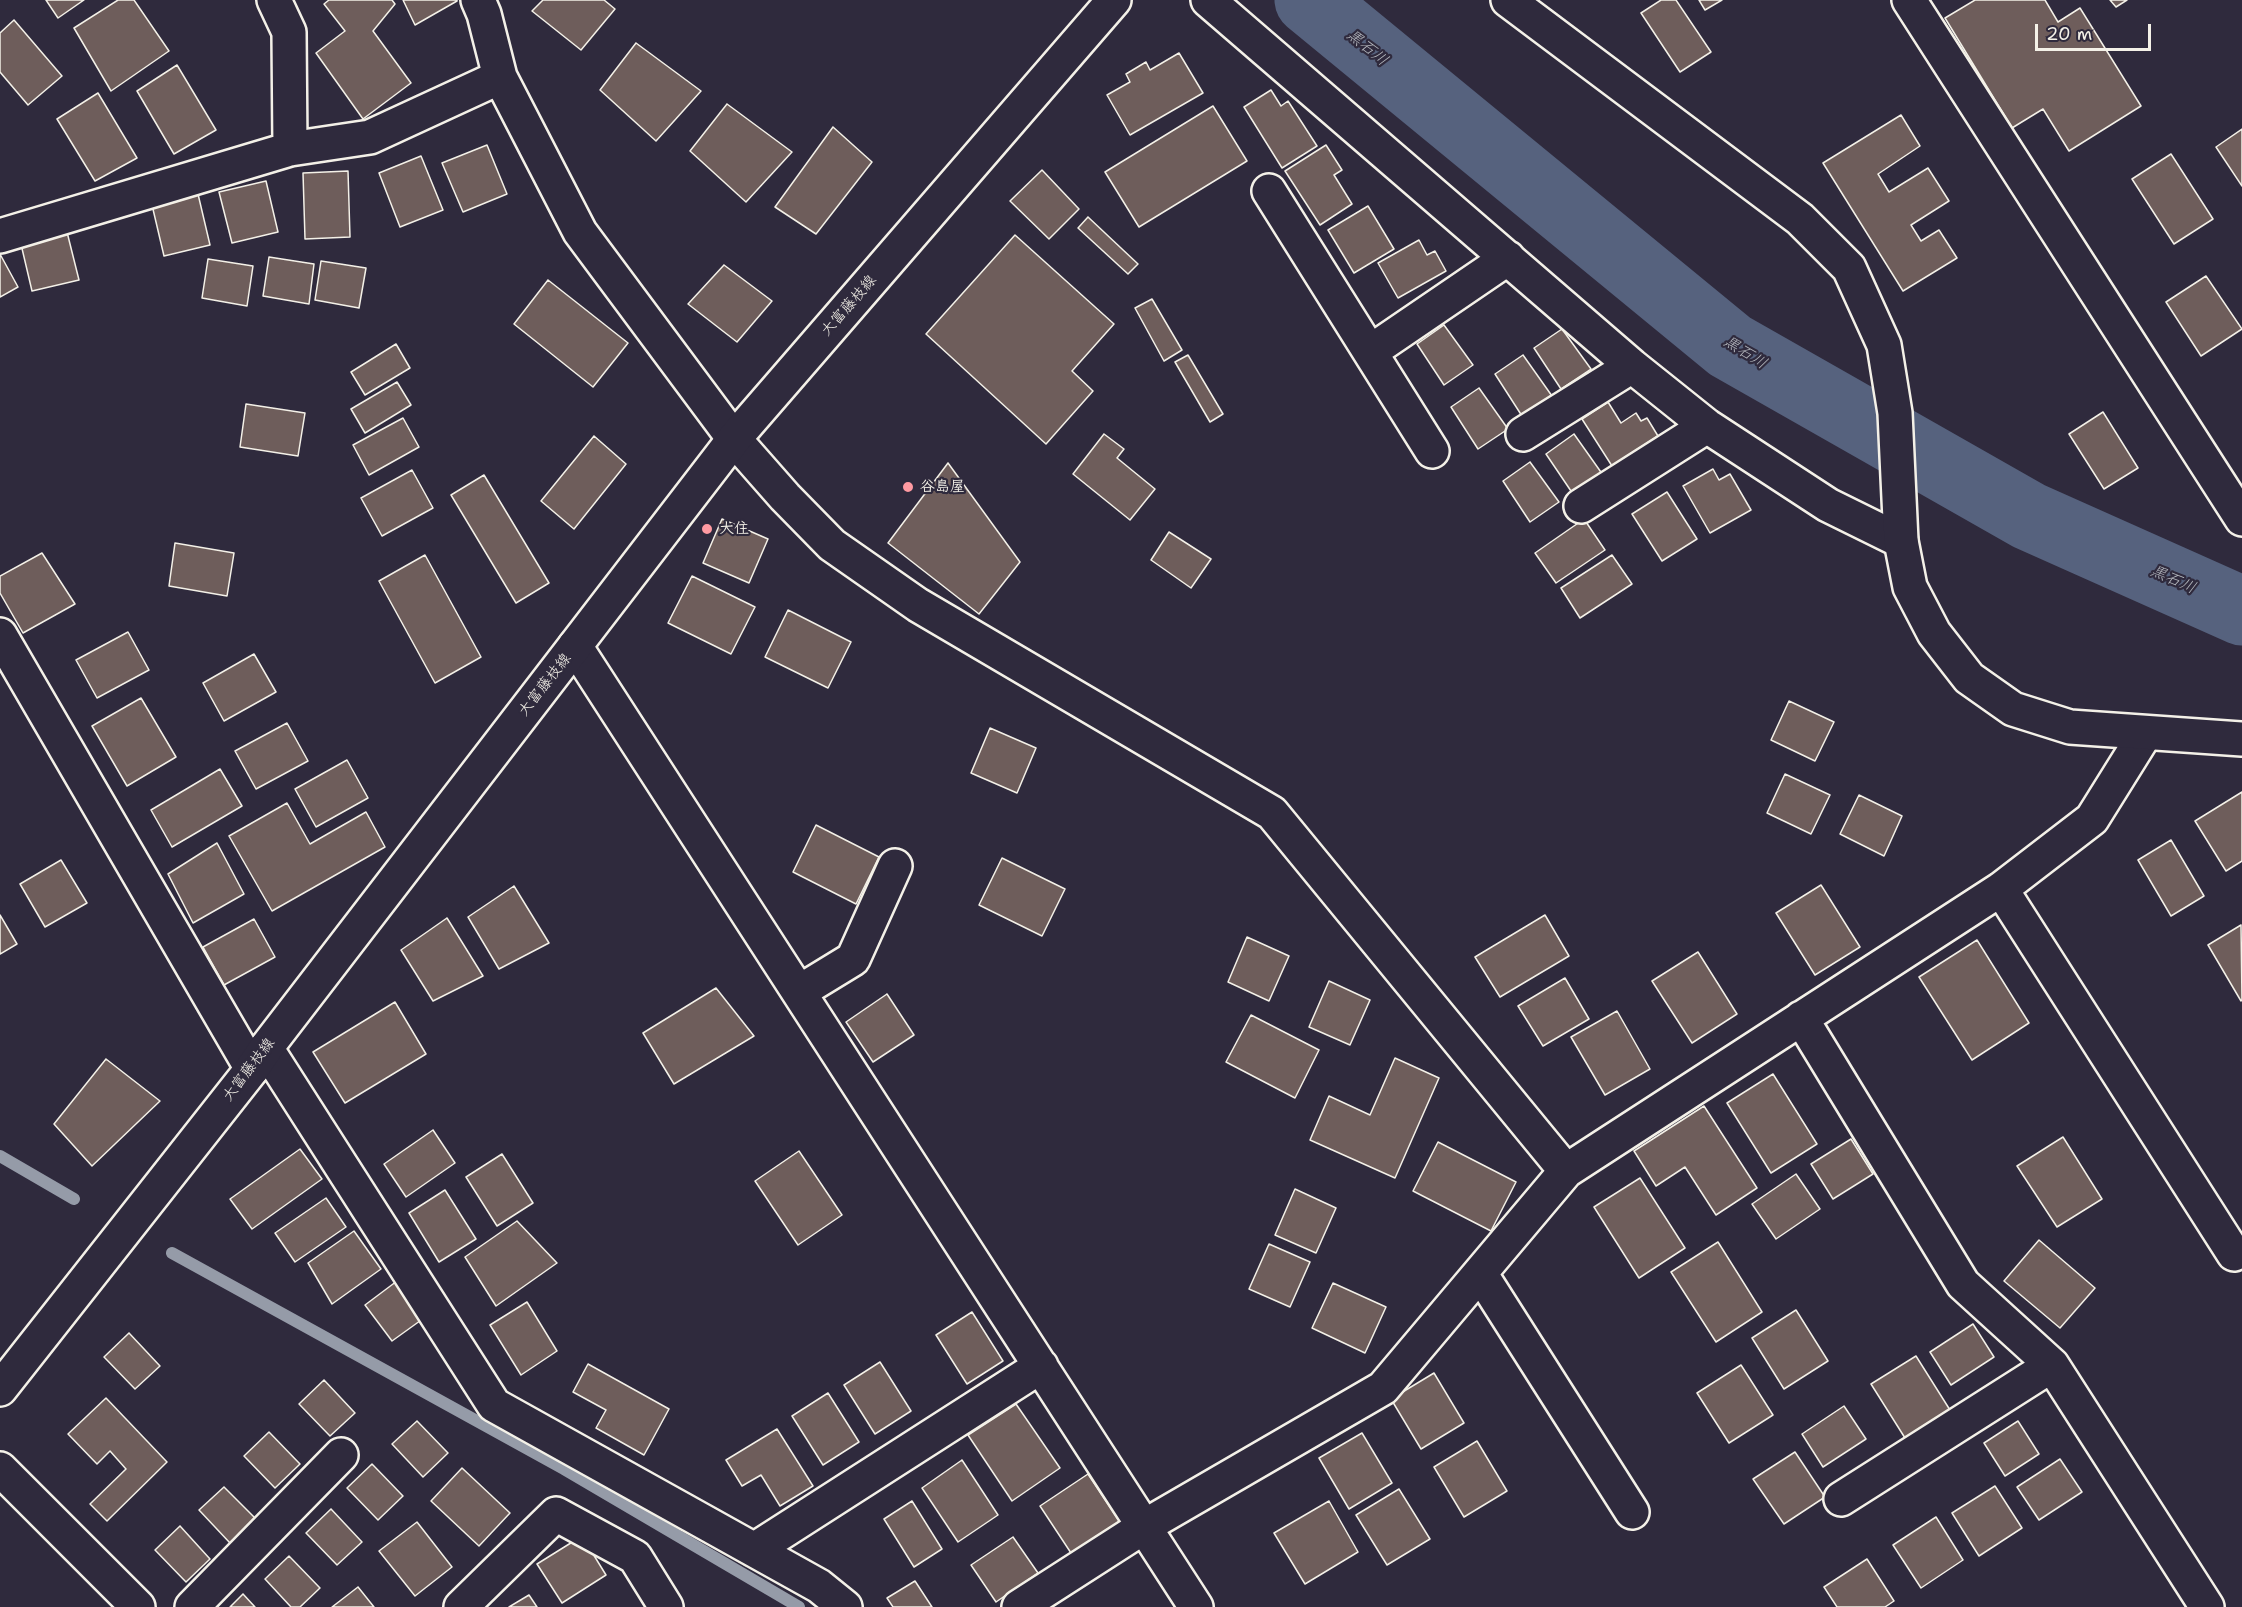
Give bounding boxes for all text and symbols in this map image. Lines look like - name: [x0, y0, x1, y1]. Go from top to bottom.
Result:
- scale bar: [2038, 12, 2154, 50]
- text: 20 m: [2046, 22, 2092, 46]
- water label: 黒石川: [1342, 25, 1392, 71]
- street label: 大富藤枝線: [818, 272, 880, 340]
- water label: 黒石川: [1720, 332, 1770, 374]
- place label: 谷島屋: [920, 478, 965, 496]
- marker: 谷島屋: [901, 480, 915, 494]
- place label: 大住: [719, 520, 749, 538]
- marker: 大住: [700, 522, 714, 536]
- water label: 黒石川: [2147, 561, 2199, 599]
- street label: 大富藤枝線: [515, 650, 575, 720]
- street label: 大富藤枝線: [219, 1035, 279, 1105]

